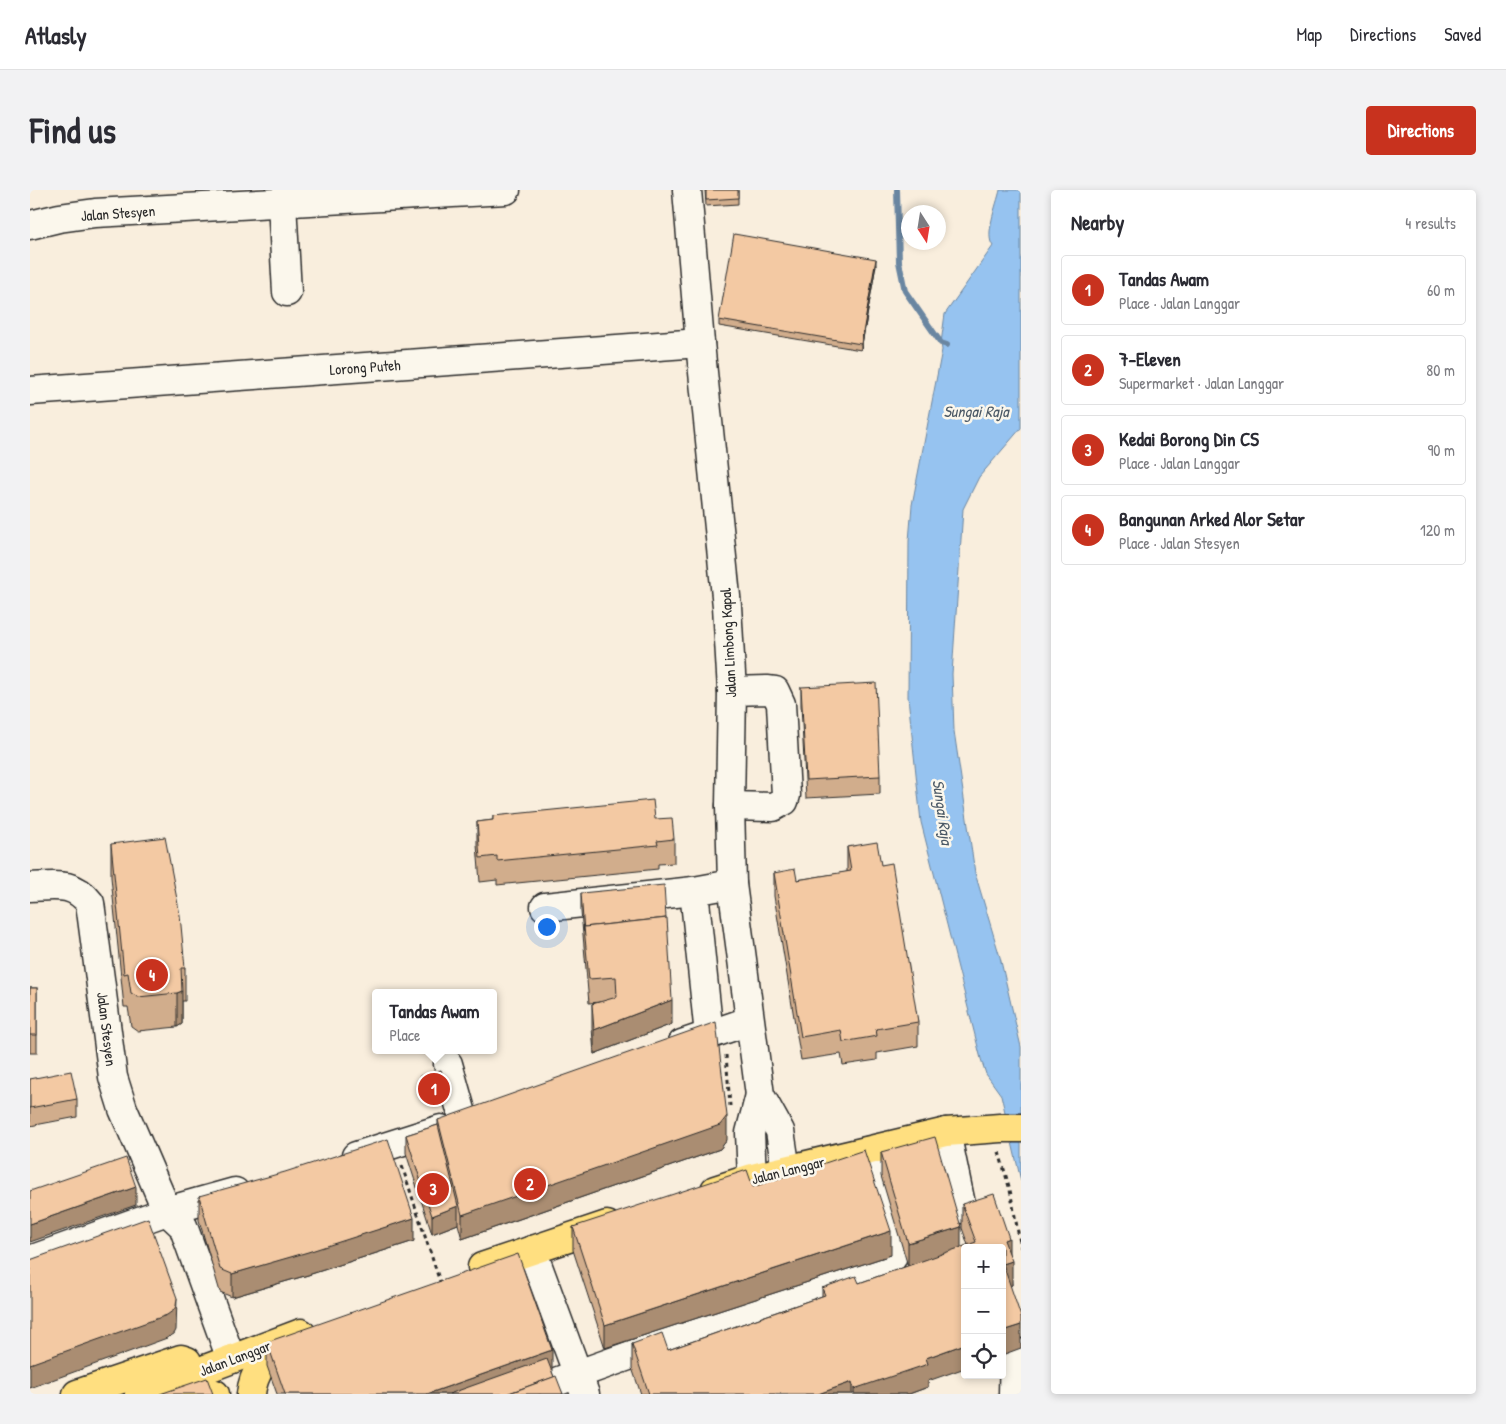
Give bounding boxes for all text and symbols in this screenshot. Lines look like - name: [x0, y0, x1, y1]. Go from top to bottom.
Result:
- text: Atlasly: [25, 19, 87, 51]
- text: Map: [1297, 22, 1322, 47]
- text: Directions: [1350, 22, 1416, 47]
- text: Saved: [1444, 22, 1481, 47]
- button: Directions: [1366, 106, 1476, 155]
- text: Find us: [30, 107, 116, 154]
- street label: Jalan Stesyen: [80, 200, 156, 226]
- north arrow: [901, 205, 946, 250]
- text: Nearby: [1071, 208, 1124, 237]
- text: 4 results: [1405, 212, 1456, 234]
- text: Tandas Awam: [1119, 266, 1209, 292]
- text: 1: [1085, 279, 1091, 301]
- text: 60 m: [1427, 279, 1455, 301]
- text: Place · Jalan Langgar: [1119, 292, 1240, 314]
- text: 7-Eleven: [1119, 346, 1181, 372]
- street label: Lorong Puteh: [329, 354, 401, 380]
- text: 2: [1084, 359, 1092, 381]
- text: 80 m: [1426, 359, 1455, 381]
- text: Supermarket · Jalan Langgar: [1119, 372, 1284, 394]
- water label: Sungai Raja: [943, 400, 1010, 422]
- text: Kedai Borong Din CS: [1119, 426, 1259, 452]
- text: 3: [1084, 439, 1092, 461]
- text: 90 m: [1427, 439, 1455, 461]
- text: Place · Jalan Langgar: [1119, 452, 1240, 474]
- text: Bangunan Arked Alor Setar: [1119, 506, 1305, 532]
- text: 4: [1085, 519, 1091, 541]
- text: 120 m: [1420, 519, 1455, 541]
- text: Place · Jalan Stesyen: [1119, 532, 1240, 554]
- street label: Jalan Limbong Kapal: [715, 588, 741, 698]
- water label: Sungai Raja: [928, 778, 959, 848]
- your location: [534, 914, 560, 940]
- pin: 4: [136, 956, 168, 994]
- popup: [372, 989, 497, 1054]
- street label: Jalan Stesyen: [92, 991, 122, 1067]
- text: Tandas Awam: [390, 998, 479, 1024]
- text: Place: [390, 1024, 420, 1046]
- pin: 1: [418, 1070, 450, 1108]
- street label: Jalan Langgar: [749, 1151, 827, 1189]
- pin: 2: [514, 1165, 546, 1203]
- pin: 3: [417, 1170, 449, 1208]
- map controls: [961, 1244, 1006, 1379]
- button: +: [961, 1244, 1006, 1289]
- button: −: [961, 1289, 1006, 1334]
- button: locate: [961, 1334, 1006, 1379]
- street label: Jalan Langgar: [196, 1335, 274, 1381]

